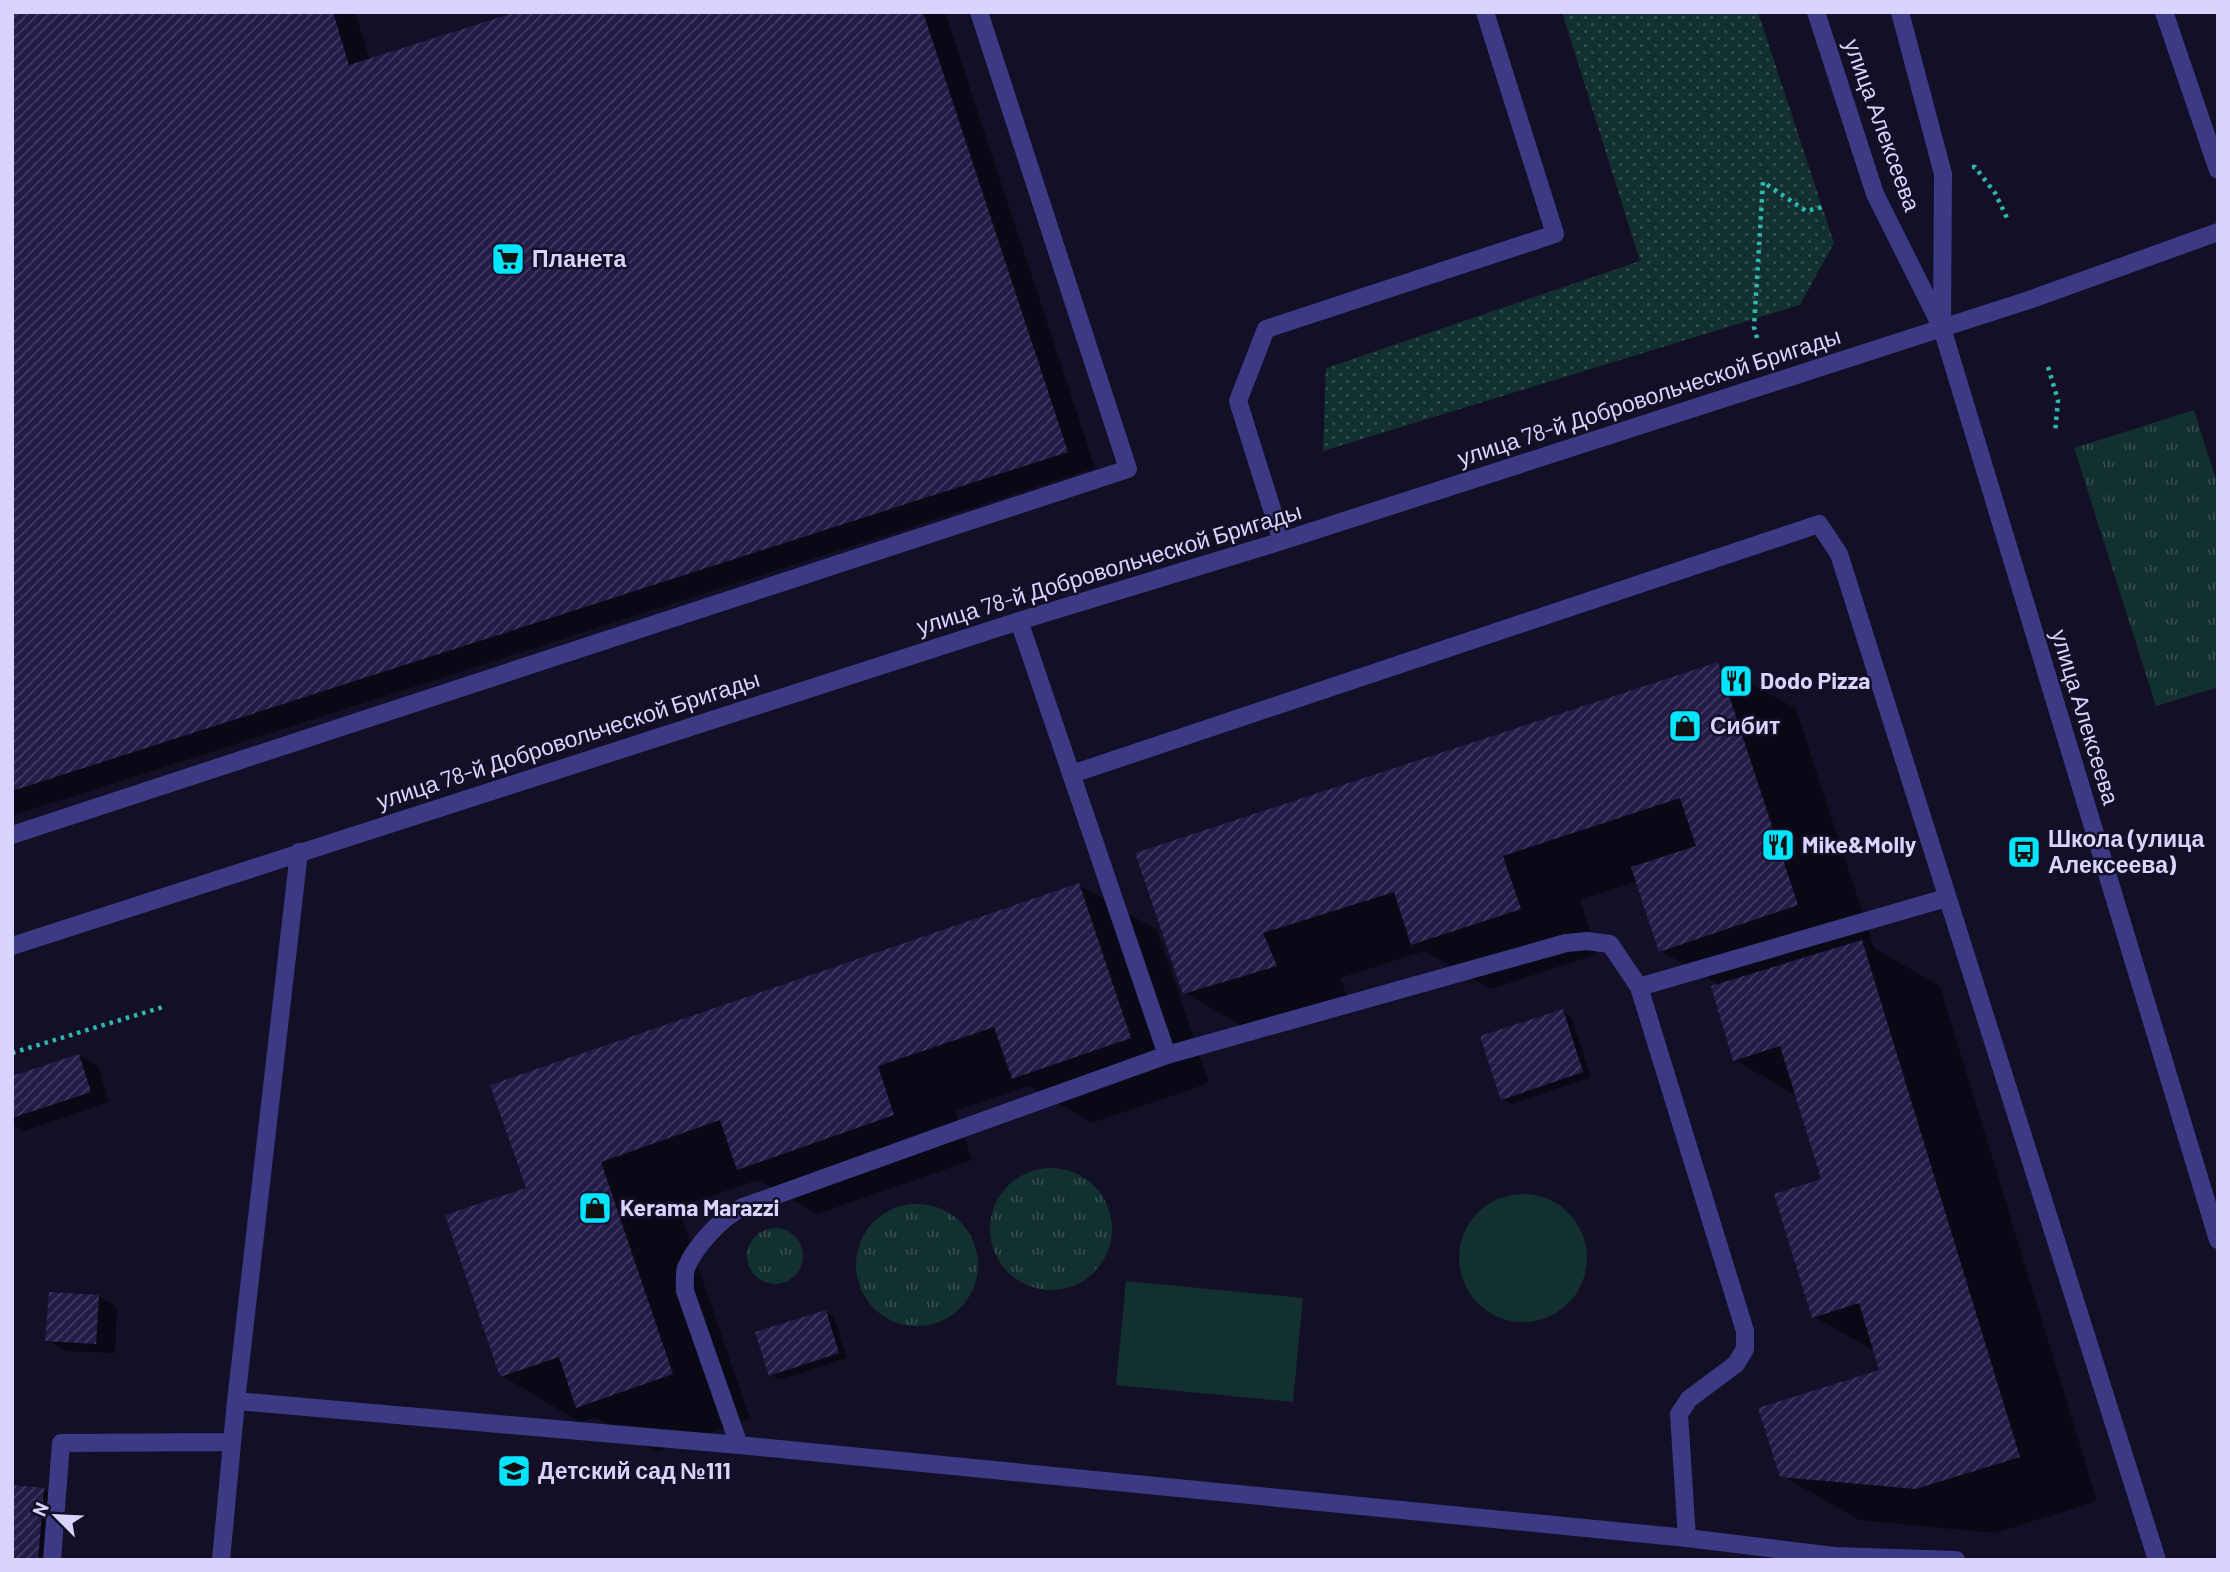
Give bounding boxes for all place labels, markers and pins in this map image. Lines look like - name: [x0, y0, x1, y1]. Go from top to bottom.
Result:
- supermarket icon: Планета: [489, 240, 527, 278]
- place label: Планета: [532, 244, 627, 272]
- restaurant icon: Dodo Pizza: [1717, 662, 1755, 700]
- place label: Dodo Pizza: [1760, 666, 1870, 694]
- shop icon: Сибит: [1666, 707, 1704, 745]
- place label: Сибит: [1710, 711, 1780, 739]
- place label: Школа (улица Алексеева): [2048, 824, 2204, 878]
- restaurant icon: Mike&Molly: [1759, 826, 1797, 864]
- place label: Mike&Molly: [1802, 830, 1917, 858]
- bus stop icon: Школа (улица Алексеева): [2005, 833, 2043, 871]
- shop icon: Kerama Marazzi: [576, 1189, 614, 1227]
- place label: Kerama Marazzi: [620, 1193, 779, 1221]
- school or university icon: Детский сад №111: [495, 1452, 533, 1490]
- place label: Детский сад №111: [538, 1456, 731, 1484]

